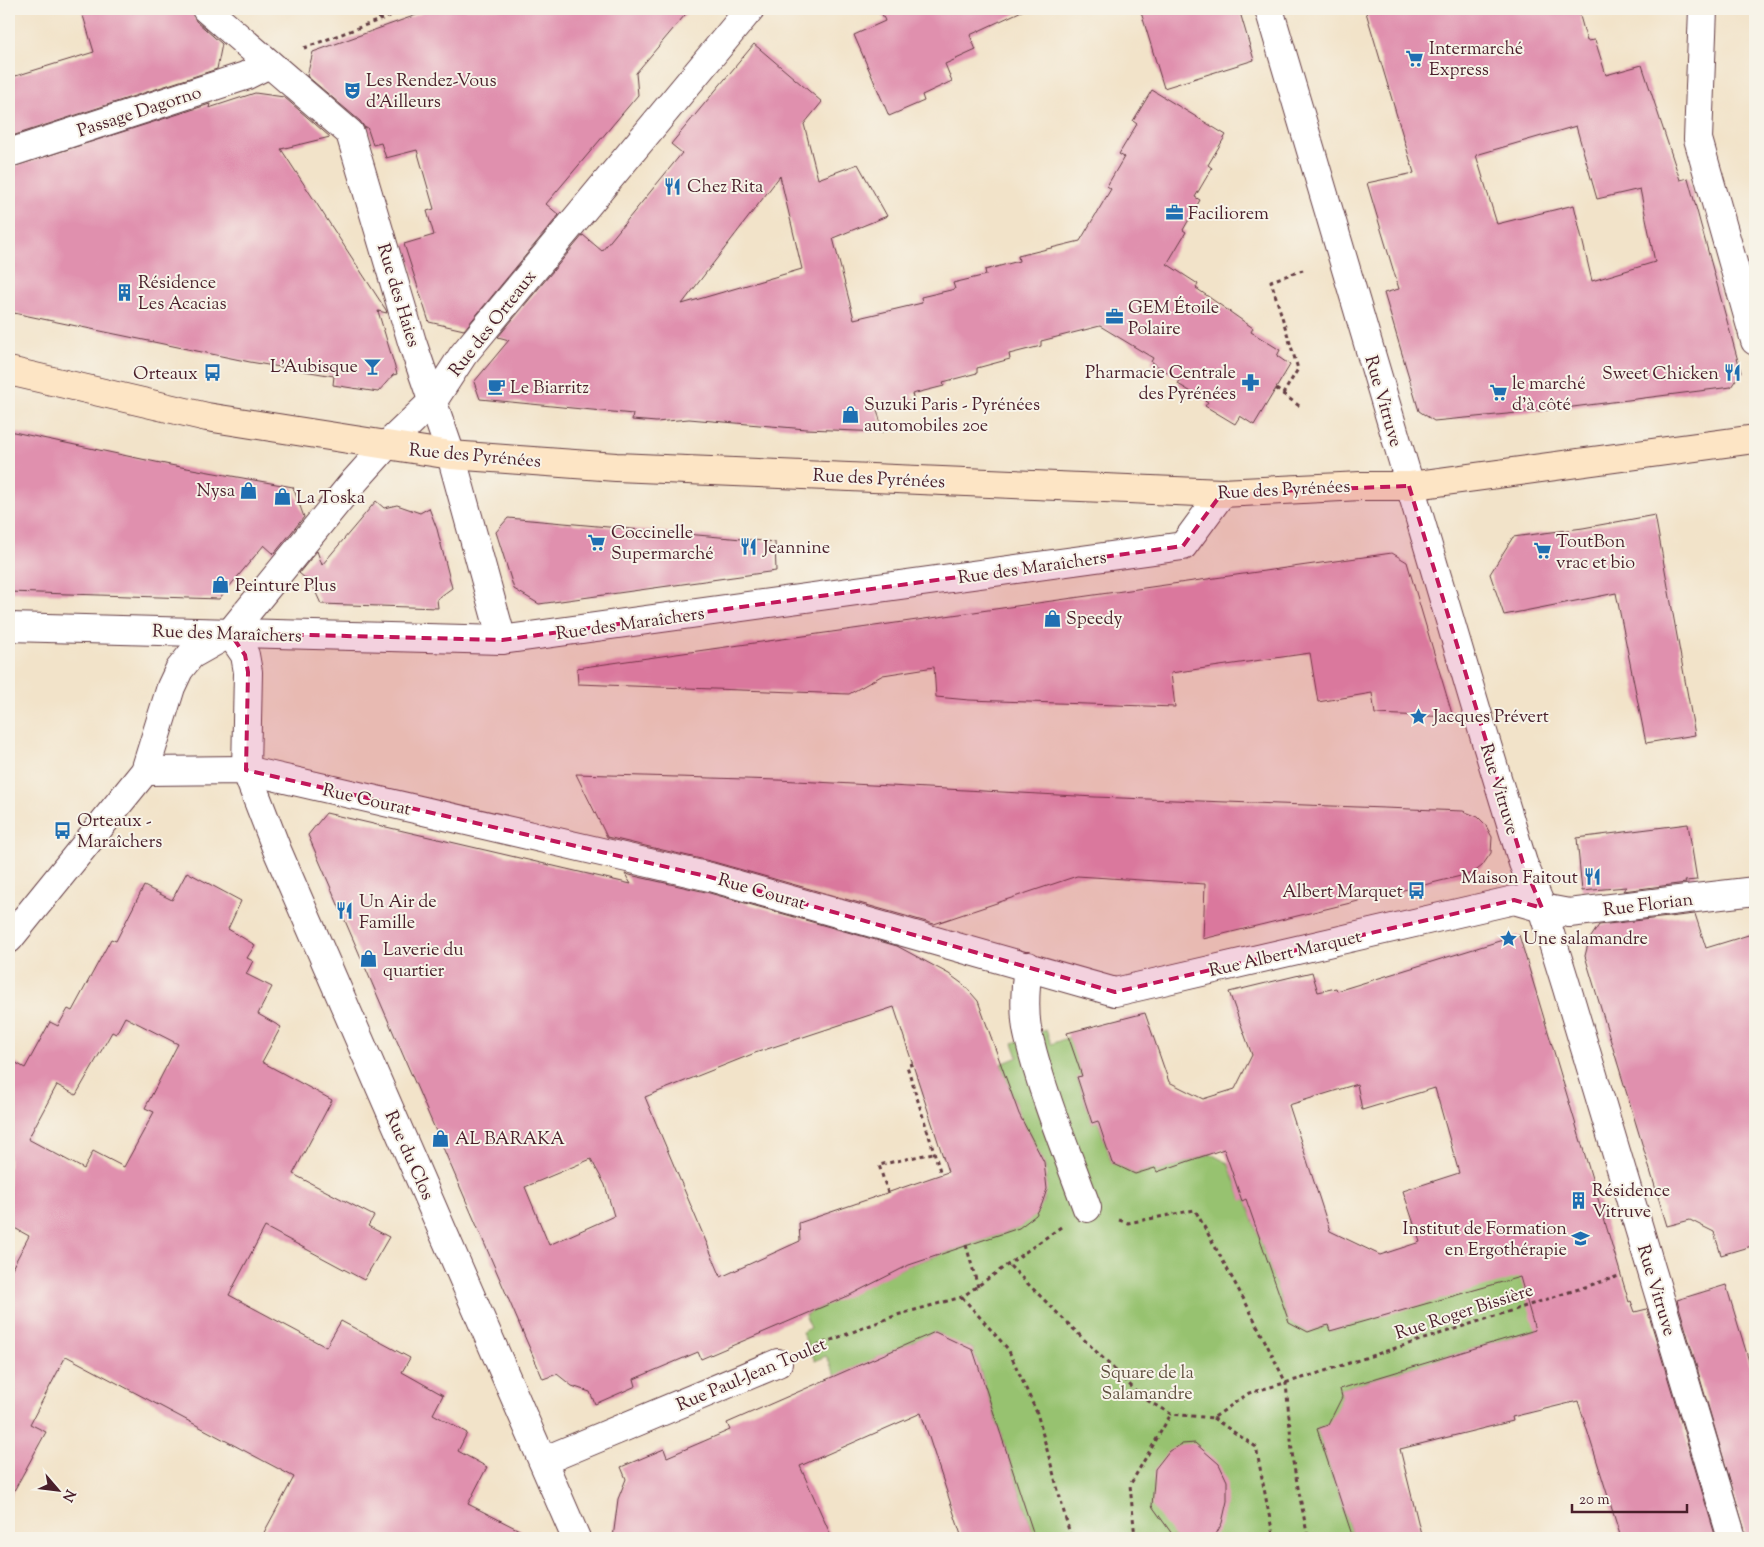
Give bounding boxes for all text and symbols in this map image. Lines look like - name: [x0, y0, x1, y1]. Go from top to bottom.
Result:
- place label: Intermarché Express: [1429, 37, 1523, 84]
- supermarket icon: Intermarché Express: [1405, 48, 1425, 68]
- place label: Les Rendez-Vous d'Ailleurs: [366, 69, 497, 116]
- theatre icon: Les Rendez-Vous d'Ailleurs: [342, 80, 362, 100]
- street label: Passage Dagorno: [74, 81, 205, 145]
- place label: Chez Rita: [687, 175, 763, 201]
- restaurant icon: Chez Rita: [663, 176, 683, 196]
- place label: Faciliorem: [1188, 202, 1269, 228]
- office icon: Faciliorem: [1164, 203, 1184, 223]
- street label: Rue des Haies: [369, 240, 425, 351]
- street label: Rue des Orteaux: [444, 265, 544, 383]
- place label: Résidence Les Acacias: [138, 271, 227, 318]
- building icon: Résidence Les Acacias: [114, 282, 134, 302]
- place label: GEM Étoile Polaire: [1128, 296, 1219, 343]
- office icon: GEM Étoile Polaire: [1104, 307, 1124, 327]
- street label: Rue Vitruve: [1357, 353, 1408, 450]
- place label: L'Aubisque: [270, 355, 358, 381]
- bar icon: L'Aubisque: [362, 356, 382, 376]
- place label: Pharmacie Centrale des Pyrénées: [1085, 361, 1236, 408]
- place label: Orteaux: [133, 362, 198, 388]
- place label: Sweet Chicken: [1602, 362, 1719, 388]
- bus stop icon: Orteaux: [202, 363, 222, 383]
- restaurant icon: Sweet Chicken: [1723, 363, 1743, 383]
- pharmacy icon: Pharmacie Centrale des Pyrénées: [1240, 372, 1260, 392]
- place label: le marché d'à côté: [1512, 372, 1586, 419]
- place label: Le Biarritz: [510, 376, 589, 402]
- cafe icon: Le Biarritz: [486, 377, 506, 397]
- supermarket icon: le marché d'à côté: [1488, 383, 1508, 403]
- place label: Suzuki Paris - Pyrénées automobiles 20e: [864, 393, 1040, 440]
- shop icon: Suzuki Paris - Pyrénées automobiles 20e: [840, 404, 860, 424]
- street label: Rue des Pyrénées: [408, 438, 542, 476]
- street label: Rue des Pyrénées: [812, 464, 946, 496]
- street label: Rue des Pyrénées: [1217, 475, 1351, 507]
- place label: Nysa: [196, 479, 235, 505]
- shop icon: Nysa: [239, 480, 259, 500]
- place label: La Toska: [296, 486, 365, 512]
- shop icon: La Toska: [272, 487, 292, 507]
- place label: Coccinelle Supermarché: [611, 521, 714, 568]
- place label: ToutBon vrac et bio: [1556, 530, 1635, 577]
- supermarket icon: Coccinelle Supermarché: [587, 532, 607, 552]
- place label: Jeannine: [762, 536, 830, 562]
- restaurant icon: Jeannine: [739, 537, 759, 557]
- supermarket icon: ToutBon vrac et bio: [1532, 541, 1552, 561]
- street label: Rue des Maraîchers: [956, 546, 1108, 592]
- place label: Peinture Plus: [235, 574, 336, 600]
- shop icon: Peinture Plus: [211, 575, 231, 595]
- street label: Rue des Maraîchers: [554, 602, 706, 648]
- place label: Speedy: [1066, 607, 1122, 633]
- shop icon: Speedy: [1042, 608, 1062, 628]
- street label: Rue des Maraîchers: [152, 619, 302, 651]
- place label: Jacques Prévert: [1432, 705, 1549, 731]
- place icon: Jacques Prévert: [1409, 706, 1429, 726]
- street label: Rue Vitruve: [1472, 741, 1524, 838]
- street label: Rue Courat: [320, 778, 413, 824]
- place label: Orteaux - Maraîchers: [77, 809, 162, 856]
- bus stop icon: Orteaux - Maraîchers: [53, 820, 73, 840]
- place label: Maison Faitout: [1461, 866, 1578, 892]
- restaurant icon: Maison Faitout: [1582, 867, 1602, 887]
- street label: Rue Courat: [714, 868, 808, 918]
- place label: Albert Marquet: [1282, 880, 1403, 906]
- bus stop icon: Albert Marquet: [1407, 881, 1427, 901]
- street label: Rue Florian: [1602, 888, 1695, 924]
- place label: Un Air de Famille: [359, 890, 437, 937]
- restaurant icon: Un Air de Famille: [335, 901, 355, 921]
- street label: Rue Albert Marquet: [1207, 925, 1364, 985]
- place label: Une salamandre: [1523, 927, 1648, 953]
- place icon: Une salamandre: [1499, 928, 1519, 948]
- place label: Laverie du quartier: [383, 938, 464, 985]
- shop icon: Laverie du quartier: [359, 949, 379, 969]
- street label: Rue du Clos: [377, 1107, 439, 1205]
- place label: AL BARAKA: [455, 1127, 565, 1153]
- shop icon: AL BARAKA: [431, 1128, 451, 1148]
- place label: Résidence Vitruve: [1592, 1179, 1670, 1226]
- building icon: Résidence Vitruve: [1568, 1190, 1588, 1210]
- place label: Institut de Formation en Ergothérapie: [1403, 1217, 1567, 1264]
- school or university icon: Institut de Formation en Ergothérapie: [1571, 1228, 1591, 1248]
- street label: Rue Vitruve: [1629, 1242, 1681, 1339]
- street label: Rue Roger Bissière: [1392, 1278, 1537, 1348]
- street label: Rue Paul-Jean Toulet: [673, 1332, 831, 1419]
- park label: Square de la Salamandre: [1100, 1361, 1194, 1408]
- north arrow: [32, 1464, 82, 1514]
- scale bar: [1572, 1482, 1686, 1514]
- text: N: [56, 1486, 79, 1505]
- text: 20 m: [1579, 1490, 1610, 1511]

